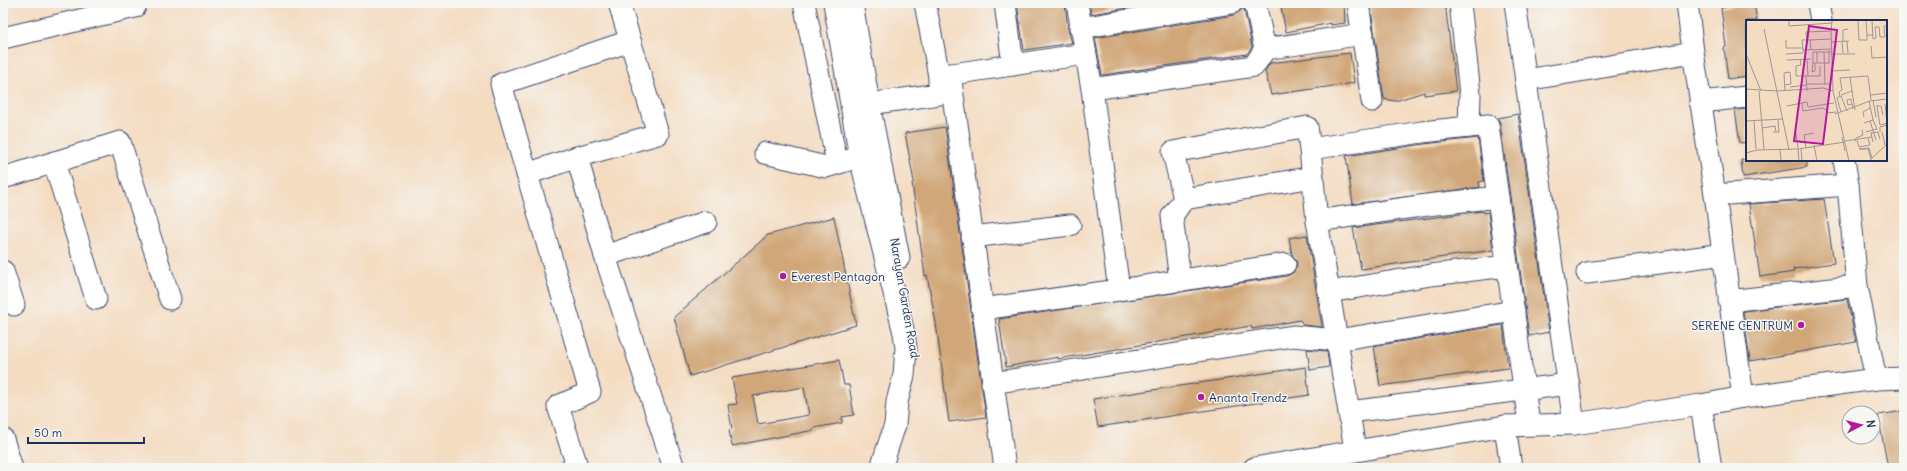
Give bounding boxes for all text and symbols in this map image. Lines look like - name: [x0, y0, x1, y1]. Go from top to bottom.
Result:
- inset map: [1746, 20, 1887, 161]
- street label: Narayan Garden Road: [887, 237, 923, 359]
- place label: Everest Pentagon: [791, 269, 885, 284]
- marker: Everest Pentagon: [778, 271, 788, 281]
- place label: SERENE CENTRUM: [1691, 318, 1793, 333]
- marker: SERENE CENTRUM: [1796, 320, 1806, 330]
- place label: Ananta Trendz: [1209, 390, 1288, 405]
- marker: Ananta Trendz: [1196, 392, 1206, 402]
- north arrow: [1841, 405, 1881, 445]
- scale bar: [28, 419, 144, 445]
- text: N: [1864, 419, 1878, 428]
- text: 50 m: [34, 425, 63, 440]

